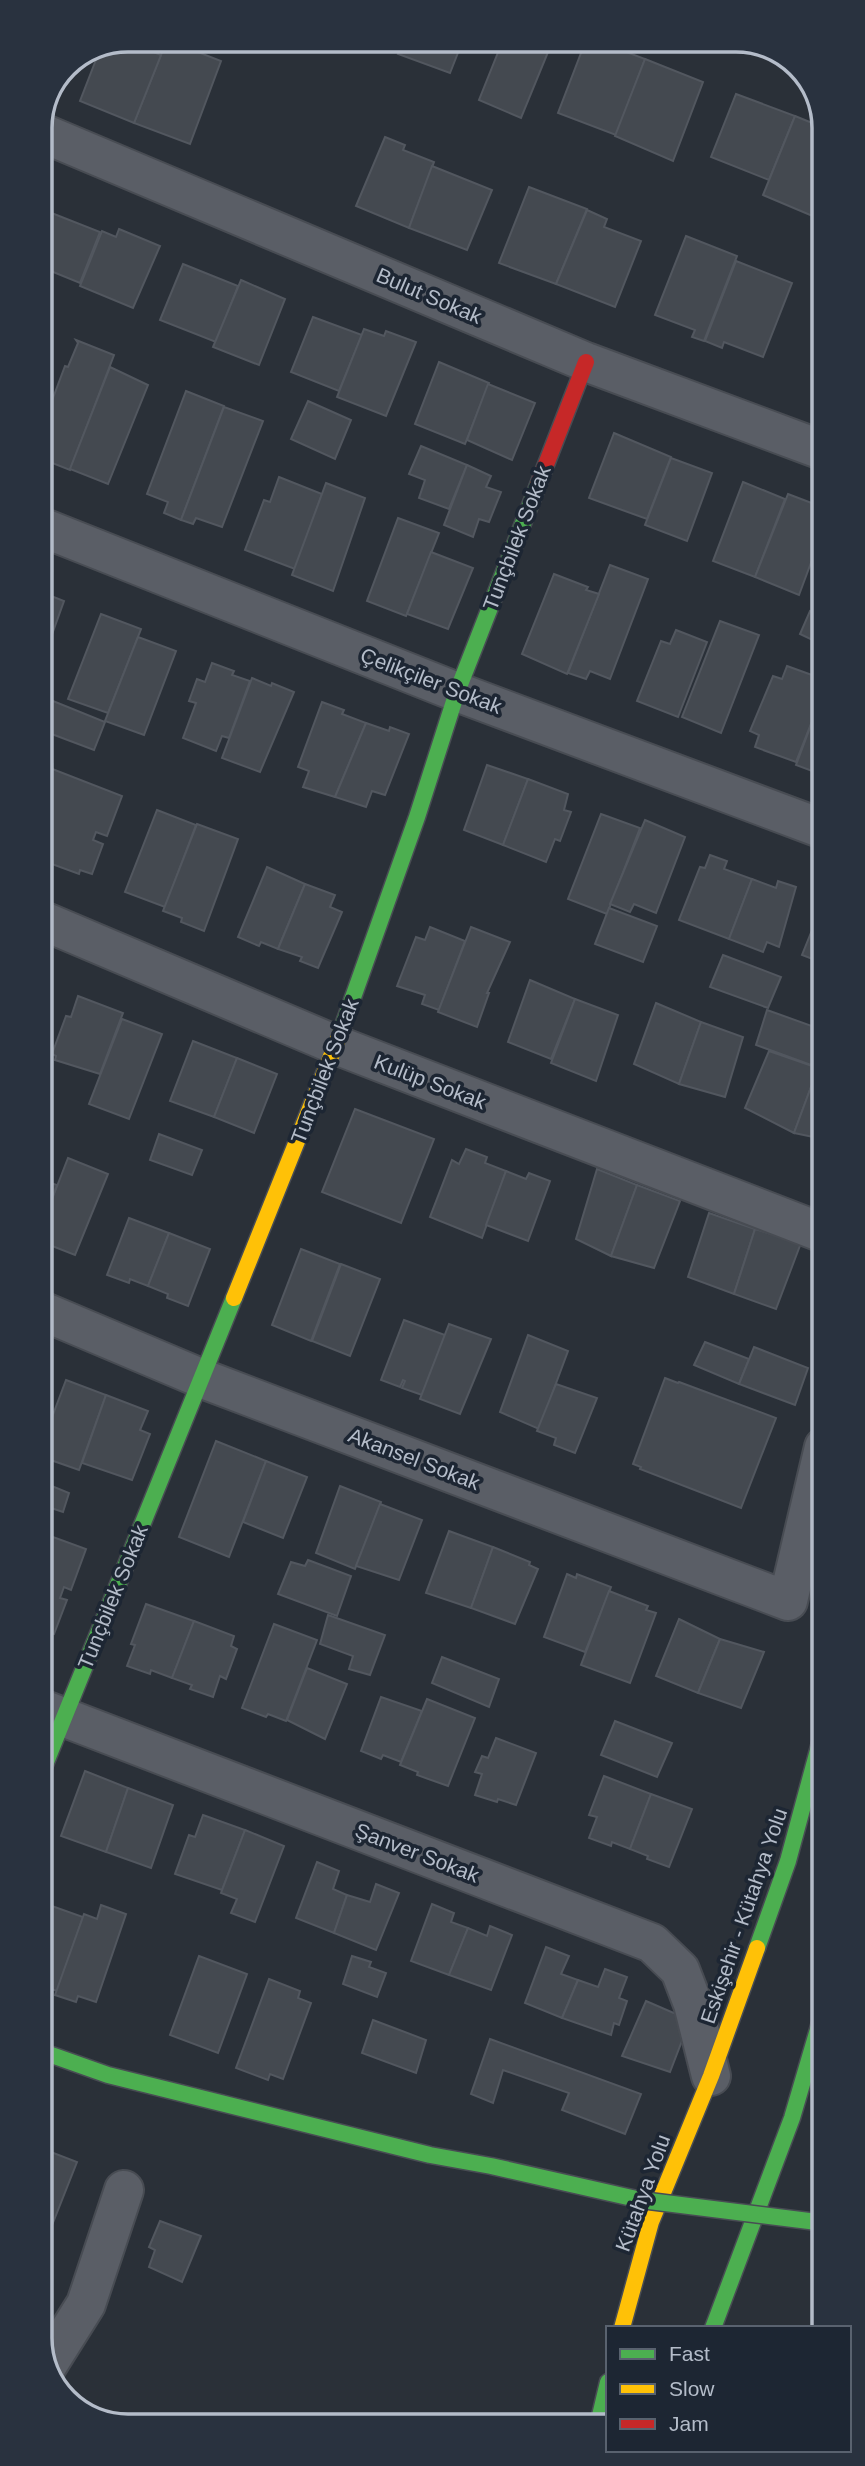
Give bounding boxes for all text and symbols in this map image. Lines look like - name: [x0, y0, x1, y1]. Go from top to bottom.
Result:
- street label: Bulut Sokak: [373, 263, 486, 328]
- street label: Tunçbilek Sokak: [478, 462, 555, 613]
- street label: Çelikçiler Sokak: [357, 643, 505, 718]
- street label: Tunçbilek Sokak: [286, 995, 363, 1146]
- street label: Kulüp Sokak: [371, 1050, 490, 1114]
- street label: Akansel Sokak: [345, 1423, 484, 1494]
- street label: Tunçbilek Sokak: [73, 1521, 152, 1672]
- street label: Eskişehir - Kütahya Yolu: [696, 1805, 791, 2027]
- street label: Şanver Sokak: [352, 1818, 483, 1887]
- street label: Kütahya Yolu: [611, 2131, 674, 2254]
- legend: [606, 2326, 851, 2452]
- text: Fast: [669, 2342, 710, 2365]
- text: Slow: [669, 2377, 715, 2400]
- text: Jam: [669, 2412, 709, 2435]

